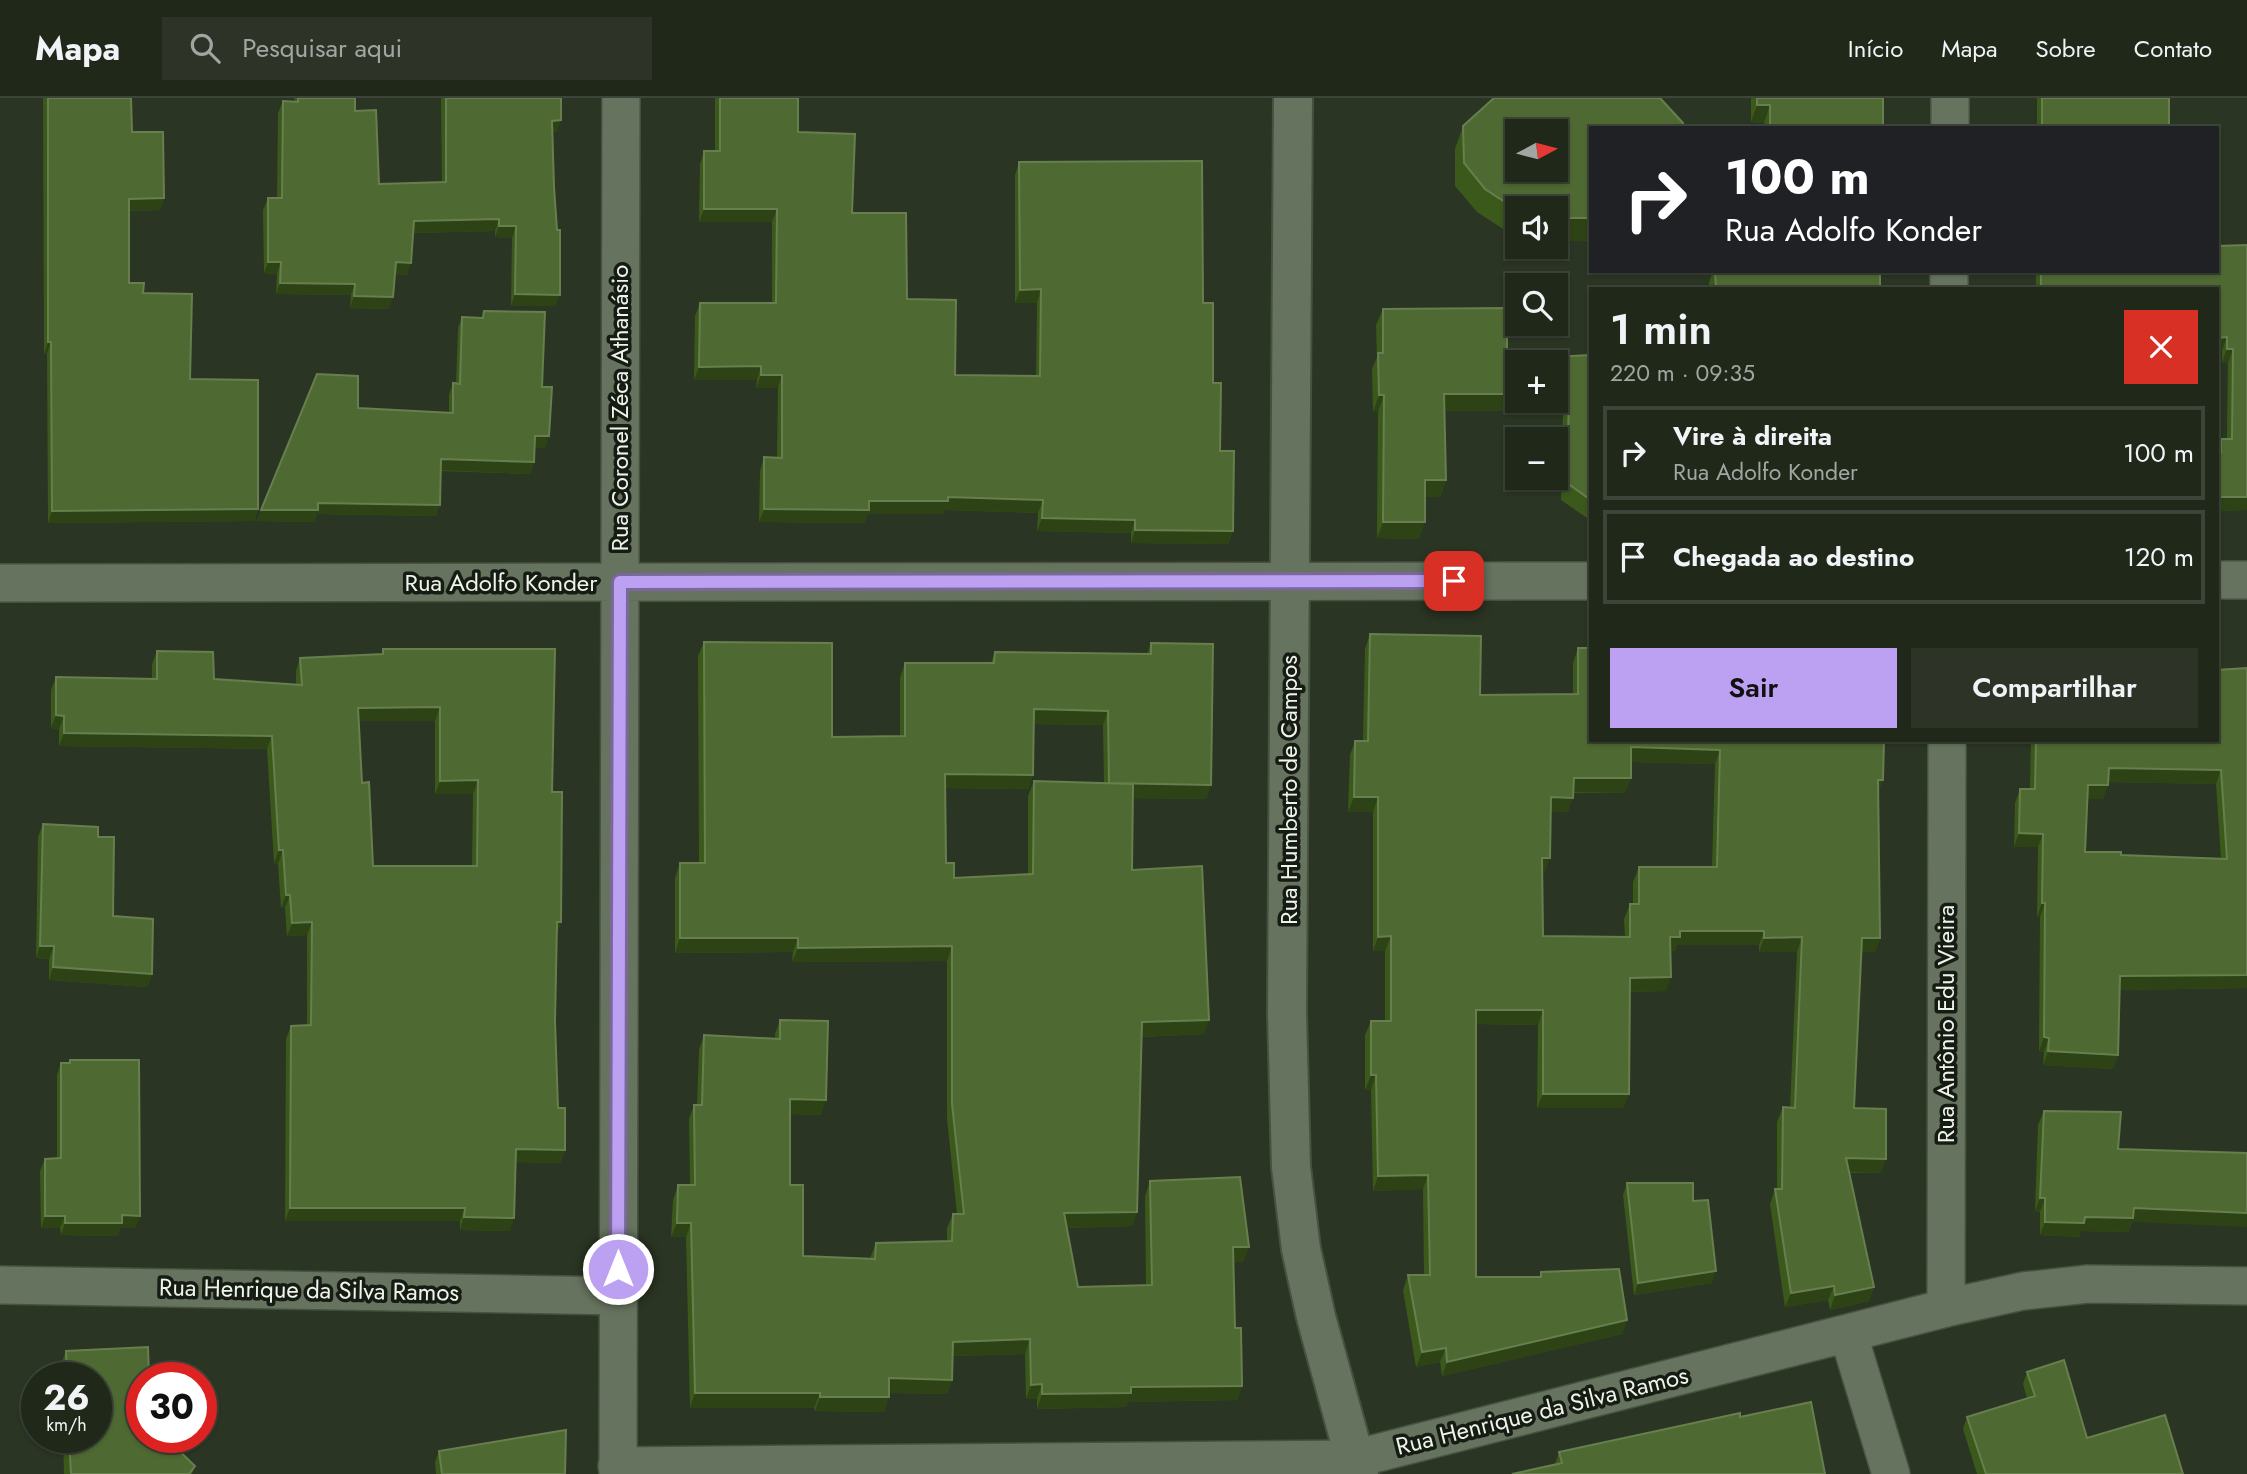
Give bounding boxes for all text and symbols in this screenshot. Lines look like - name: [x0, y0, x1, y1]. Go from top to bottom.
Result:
- search box: [162, 17, 652, 80]
- text: Mapa: [35, 25, 120, 72]
- icon: search: [186, 29, 224, 67]
- text: Pesquisar aqui: [242, 29, 402, 67]
- text: Início: [1848, 31, 1903, 66]
- text: Mapa: [1941, 31, 1998, 66]
- text: Sobre: [2036, 31, 2096, 66]
- text: Contato: [2134, 31, 2212, 66]
- north arrow: [1505, 119, 1568, 182]
- map controls: [1505, 119, 1568, 490]
- text: 100 m: [1725, 142, 1870, 212]
- icon: right: [1610, 154, 1701, 245]
- button: sound: [1505, 196, 1568, 259]
- text: Rua Adolfo Konder: [1725, 207, 1982, 253]
- street label: Rua Coronel Zéca Athanásio: [602, 265, 637, 551]
- button: search: [1505, 273, 1568, 336]
- text: 1 min: [1610, 299, 1712, 360]
- button: close: [2124, 310, 2198, 384]
- button: +: [1505, 350, 1568, 413]
- text: 220 m · 09:35: [1610, 356, 1755, 390]
- text: Vire à direita: [1673, 417, 1832, 455]
- button: −: [1505, 427, 1568, 490]
- icon: right: [1614, 434, 1652, 472]
- text: 100 m: [2123, 434, 2194, 472]
- text: Rua Adolfo Konder: [1673, 455, 1858, 489]
- icon: arrive: [1614, 538, 1652, 576]
- text: Chegada ao destino: [1673, 538, 1914, 576]
- text: 120 m: [2124, 538, 2194, 576]
- pin: [1424, 551, 1484, 611]
- icon: arrive: [1435, 562, 1473, 600]
- street label: Rua Adolfo Konder: [405, 565, 598, 600]
- button: Sair: [1610, 648, 1897, 728]
- button: Compartilhar: [1911, 648, 2198, 728]
- street label: Rua Humberto de Campos: [1271, 655, 1306, 925]
- street label: Rua Antônio Edu Vieira: [1928, 905, 1963, 1143]
- position arrow: [581, 1232, 655, 1306]
- street label: Rua Henrique da Silva Ramos: [159, 1269, 459, 1310]
- street label: Rua Henrique da Silva Ramos: [1392, 1357, 1692, 1464]
- speed limit sign: 30: [126, 1362, 217, 1453]
- text: 26: [43, 1373, 90, 1423]
- text: km/h: [46, 1412, 87, 1438]

